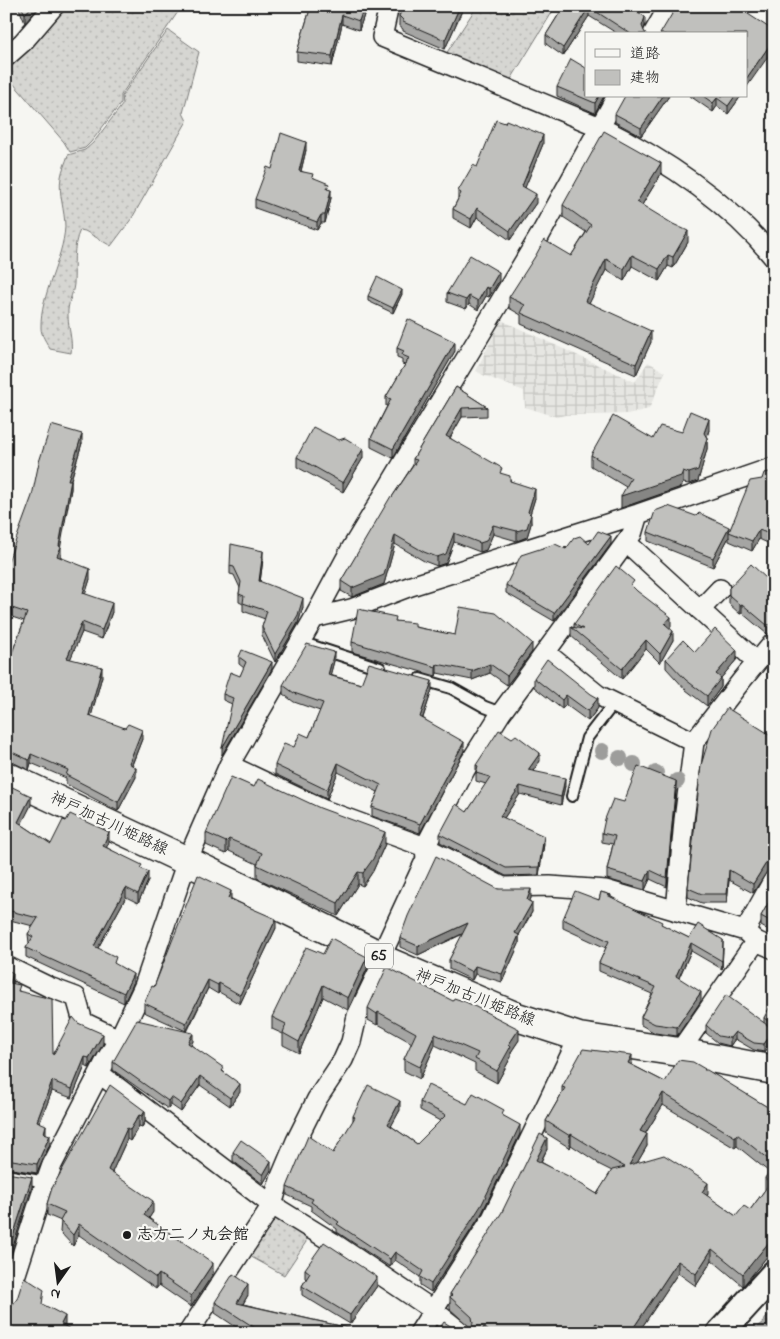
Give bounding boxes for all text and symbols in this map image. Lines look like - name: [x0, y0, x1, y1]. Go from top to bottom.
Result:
- legend: [585, 32, 748, 98]
- text: 道路: [630, 43, 660, 65]
- text: 建物: [630, 67, 660, 89]
- street label: 神戸加古川姫路線: [46, 786, 172, 862]
- road number: 65: [365, 944, 393, 968]
- street label: 神戸加古川姫路線: [411, 963, 539, 1033]
- place label: 志方二ノ丸会館: [137, 1223, 249, 1247]
- marker: 志方二ノ丸会館: [121, 1229, 133, 1241]
- north arrow: [32, 1256, 82, 1306]
- text: N: [48, 1282, 62, 1304]

